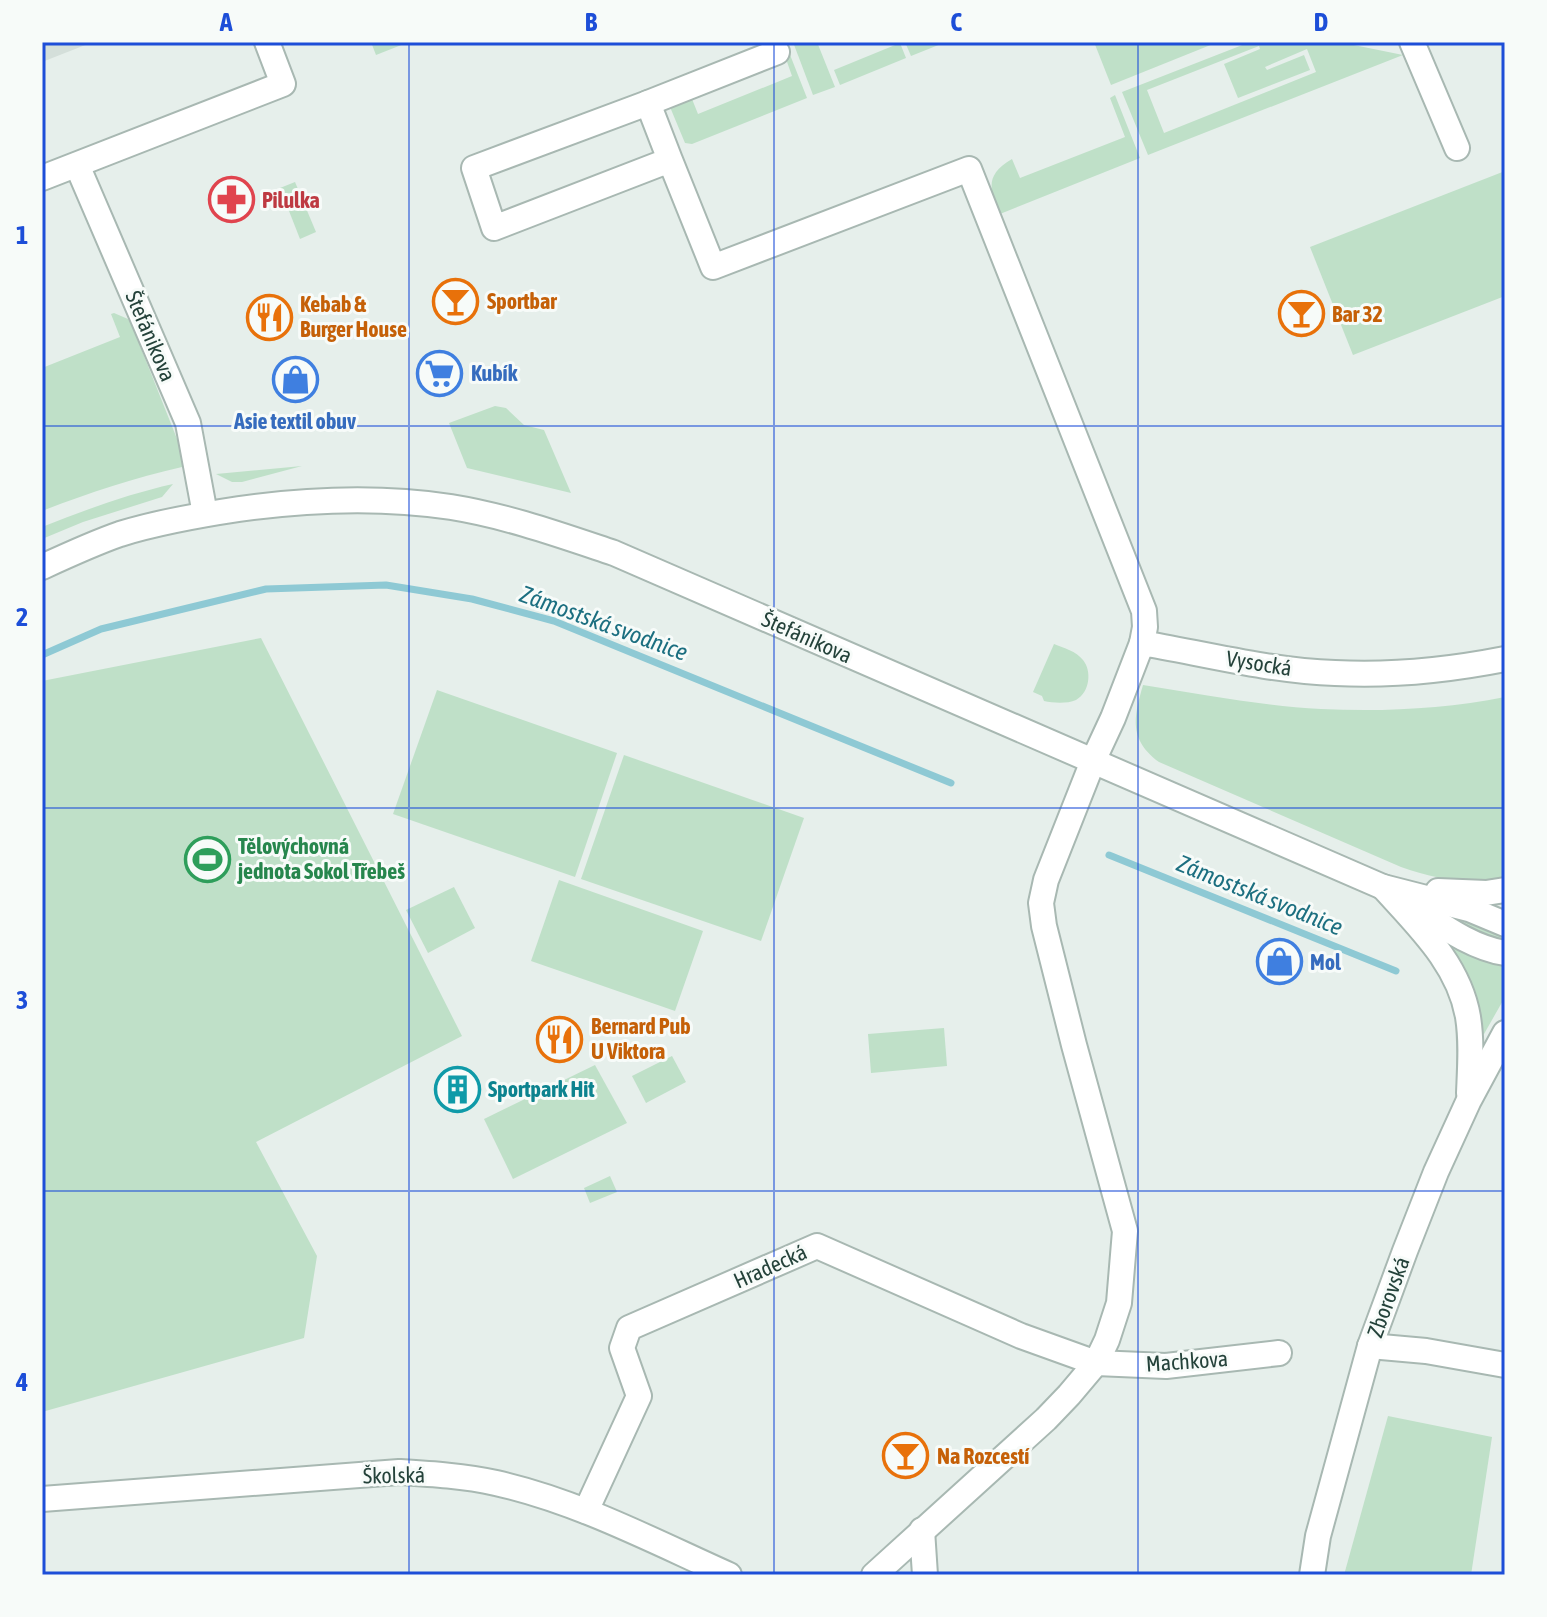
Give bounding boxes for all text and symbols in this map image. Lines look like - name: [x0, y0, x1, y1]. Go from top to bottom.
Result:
- text: A: [219, 7, 233, 37]
- text: B: [585, 7, 598, 37]
- text: C: [950, 7, 962, 37]
- text: D: [1314, 7, 1328, 37]
- pharmacy icon: Pilulka: [207, 176, 255, 224]
- place label: Pilulka: [262, 187, 320, 213]
- text: 1: [16, 220, 28, 250]
- bar icon: Sportbar: [432, 277, 480, 325]
- street label: Štefánikova: [120, 287, 182, 385]
- place label: Sportbar: [487, 288, 557, 314]
- bar icon: Bar 32: [1277, 290, 1325, 338]
- place label: Kebab & Burger House: [300, 291, 407, 342]
- restaurant icon: Kebab & Burger House: [245, 293, 293, 341]
- place label: Bar 32: [1332, 301, 1383, 327]
- supermarket icon: Kubík: [416, 349, 464, 397]
- shop icon: Asie textil obuv: [271, 356, 319, 404]
- place label: Kubík: [471, 360, 518, 386]
- place label: Asie textil obuv: [233, 408, 356, 434]
- water label: Zámostská svodnice: [516, 580, 692, 666]
- text: 2: [16, 602, 28, 632]
- street label: Štefánikova: [758, 606, 856, 668]
- street label: Vysocká: [1224, 645, 1294, 681]
- place label: Tělovýchovná jednota Sokol Třebeš: [237, 833, 405, 884]
- sports icon: Tělovýchovná jednota Sokol Třebeš: [183, 835, 231, 883]
- water label: Zámostská svodnice: [1173, 849, 1347, 941]
- shop icon: Mol: [1255, 938, 1303, 986]
- place label: Mol: [1310, 949, 1342, 975]
- text: 3: [16, 985, 28, 1015]
- place label: Bernard Pub U Viktora: [591, 1013, 691, 1064]
- restaurant icon: Bernard Pub U Viktora: [536, 1015, 584, 1063]
- building icon: Sportpark Hit: [433, 1065, 481, 1113]
- place label: Sportpark Hit: [488, 1076, 595, 1102]
- street label: Hradecká: [729, 1238, 811, 1294]
- street label: Zborovská: [1361, 1253, 1415, 1341]
- street label: Machkova: [1145, 1345, 1229, 1377]
- text: 4: [15, 1367, 28, 1397]
- bar icon: Na Rozcestí: [882, 1432, 930, 1480]
- place label: Na Rozcestí: [937, 1443, 1030, 1469]
- street label: Školská: [363, 1461, 425, 1489]

